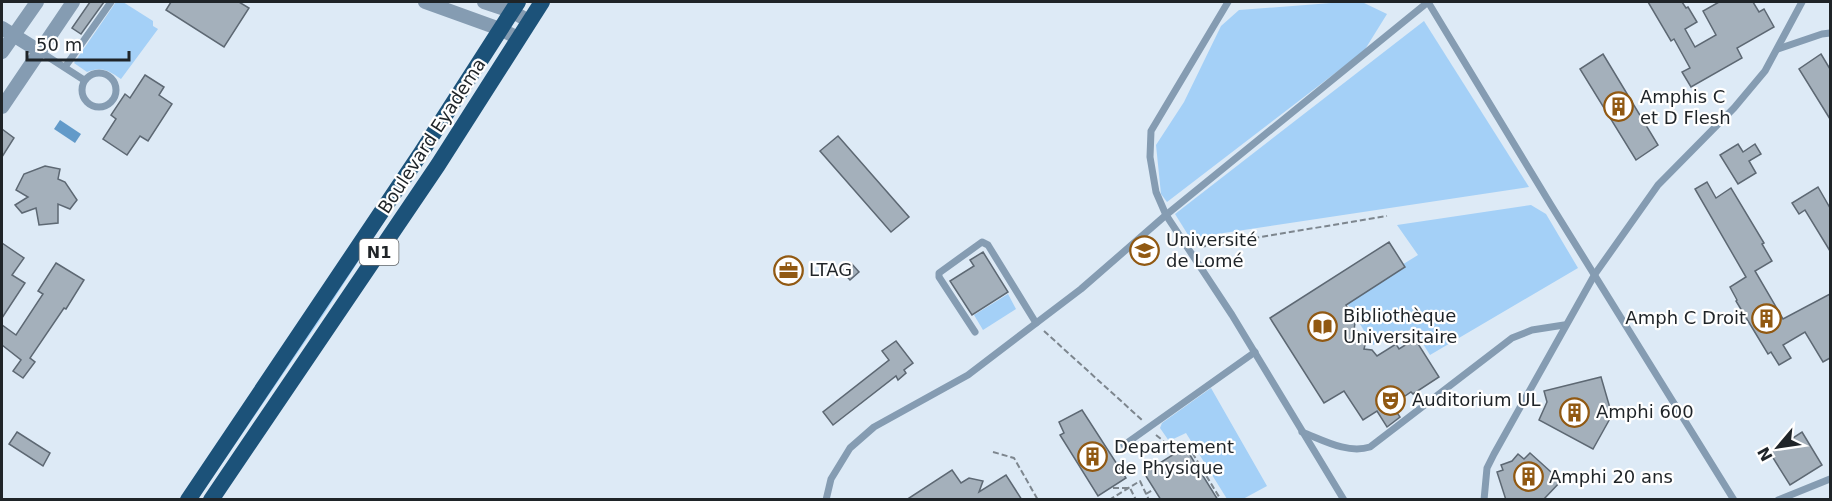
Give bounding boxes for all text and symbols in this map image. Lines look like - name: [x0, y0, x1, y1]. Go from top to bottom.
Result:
- scale bar: [27, 24, 129, 62]
- text: 50 m: [36, 34, 82, 55]
- street label: Boulevard Eyadema: [374, 54, 490, 217]
- place label: Amphis C et D Flesh: [1640, 86, 1731, 128]
- building icon: Amphis C et D Flesh: [1603, 91, 1635, 123]
- place label: Université de Lomé: [1166, 229, 1257, 271]
- school or university icon: Université de Lomé: [1129, 234, 1161, 266]
- road number: N1: [360, 239, 398, 265]
- office icon: LTAG: [772, 254, 804, 286]
- place label: LTAG: [809, 259, 852, 280]
- building icon: Amph C Droit: [1751, 302, 1783, 334]
- place label: Bibliothèque Universitaire: [1343, 305, 1457, 347]
- place label: Amph C Droit: [1625, 307, 1746, 328]
- library icon: Bibliothèque Universitaire: [1306, 310, 1338, 342]
- theatre icon: Auditorium UL: [1375, 384, 1407, 416]
- place label: Auditorium UL: [1412, 389, 1541, 410]
- building icon: Amphi 600: [1559, 396, 1591, 428]
- place label: Amphi 600: [1596, 401, 1694, 422]
- north arrow: [1748, 417, 1808, 477]
- place label: Departement de Physique: [1114, 436, 1234, 478]
- building icon: Departement de Physique: [1077, 441, 1109, 473]
- text: N: [1754, 444, 1777, 464]
- building icon: Amphi 20 ans: [1512, 461, 1544, 493]
- place label: Amphi 20 ans: [1549, 466, 1673, 487]

